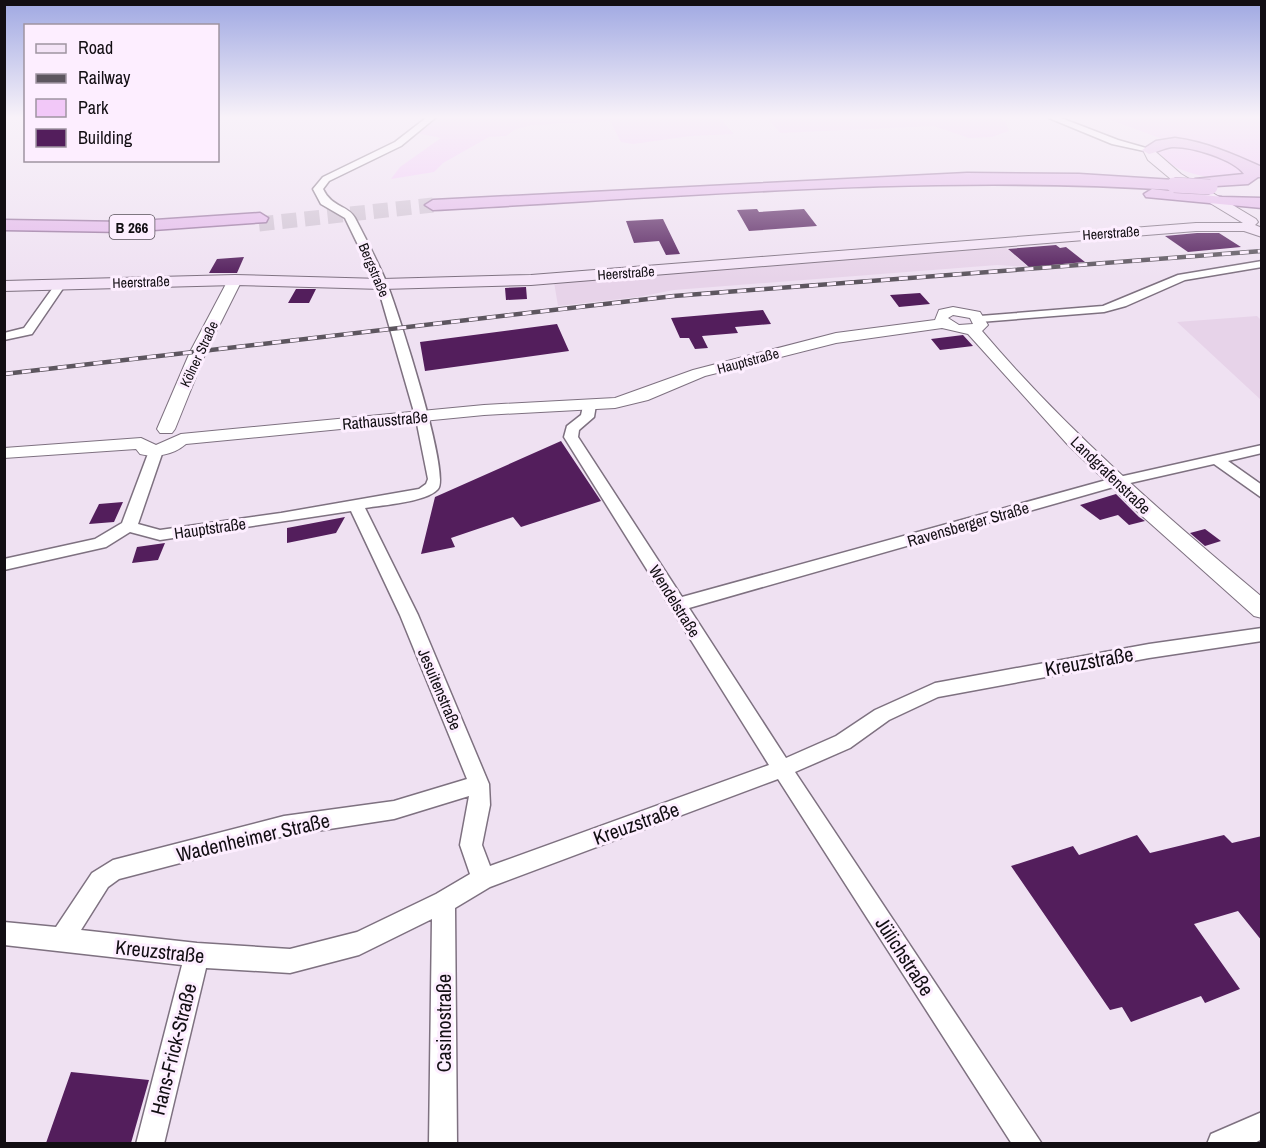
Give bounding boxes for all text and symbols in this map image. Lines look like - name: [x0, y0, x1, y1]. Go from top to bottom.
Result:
- legend: [24, 24, 219, 162]
- text: Road: [78, 35, 113, 60]
- text: Railway: [78, 65, 131, 90]
- text: Park: [78, 95, 109, 120]
- text: Building: [78, 125, 133, 150]
- road number: B 266: [110, 215, 154, 239]
- street label: Heerstraße: [1082, 222, 1140, 244]
- street label: Bergstraße: [355, 240, 393, 300]
- street label: Heerstraße: [597, 262, 655, 284]
- street label: Heerstraße: [112, 272, 170, 292]
- street label: Kölner Straße: [176, 318, 222, 390]
- street label: Hauptstraße: [715, 344, 781, 378]
- street label: Rathausstraße: [341, 405, 429, 435]
- street label: Landgrafenstraße: [1066, 431, 1156, 519]
- street label: Ravensberger Straße: [905, 496, 1031, 552]
- street label: Hauptstraße: [173, 512, 247, 544]
- street label: Wendelstraße: [644, 561, 706, 641]
- street label: Kreuzstraße: [1043, 640, 1135, 682]
- street label: Jesuitenstraße: [413, 645, 467, 733]
- street label: Kreuzstraße: [589, 795, 683, 851]
- street label: Wadenheimer Straße: [174, 806, 332, 868]
- street label: Jülichstraße: [869, 911, 941, 1001]
- street label: Kreuzstraße: [114, 933, 206, 969]
- street label: Casinostraße: [430, 974, 457, 1072]
- street label: Hans-Frick-Straße: [144, 980, 202, 1118]

